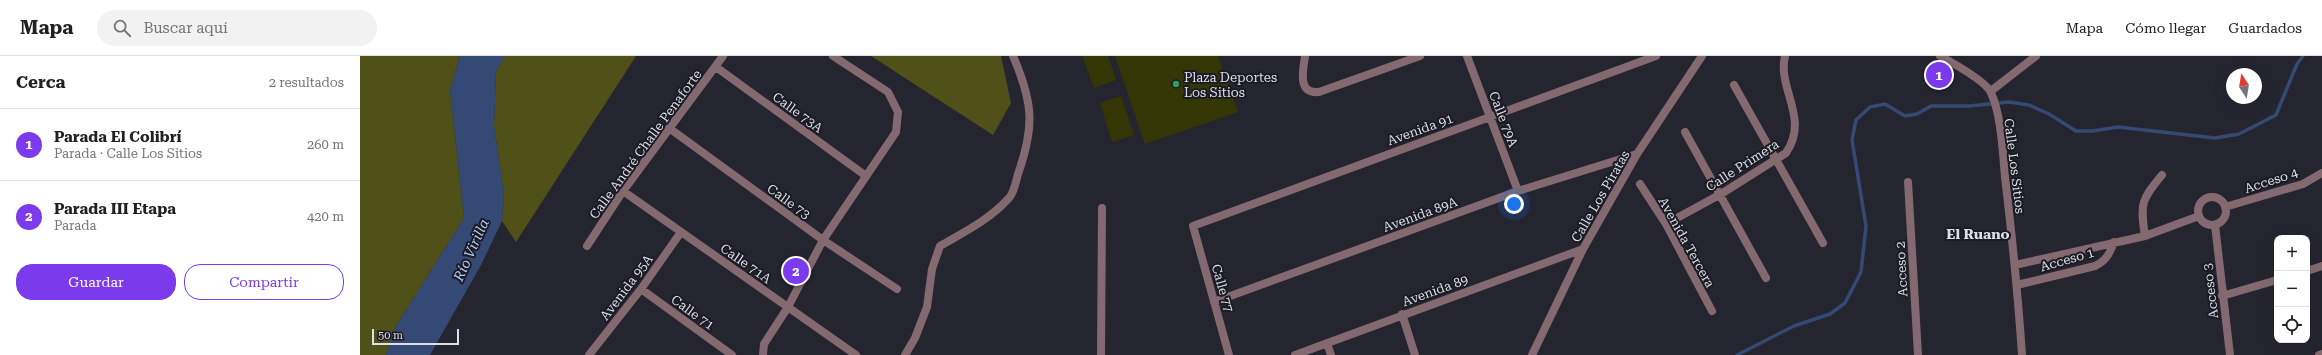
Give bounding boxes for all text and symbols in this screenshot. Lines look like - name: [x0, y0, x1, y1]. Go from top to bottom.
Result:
- search box: [97, 10, 377, 46]
- text: Mapa: [20, 16, 73, 39]
- icon: search: [111, 17, 133, 39]
- text: Buscar aquí: [143, 19, 228, 37]
- text: Mapa: [2066, 20, 2103, 36]
- text: Cómo llegar: [2125, 20, 2206, 36]
- text: Guardados: [2228, 20, 2302, 36]
- pin: 1: [1926, 60, 1952, 90]
- street label: Calle André Challe Penaforte: [586, 67, 705, 222]
- north arrow: [2226, 68, 2262, 104]
- place label: Plaza Deportes Los Sitios: [1184, 70, 1277, 100]
- text: Cerca: [16, 72, 66, 92]
- text: 2 resultados: [269, 75, 344, 90]
- marker: Plaza Deportes Los Sitios: [1171, 79, 1181, 89]
- street label: Calle 73A: [770, 89, 826, 136]
- street label: Calle 79A: [1486, 89, 1521, 149]
- street label: Avenida 91: [1385, 111, 1455, 148]
- street label: Calle Los Sitios: [2001, 118, 2028, 215]
- text: Parada El Colibrí: [54, 128, 181, 146]
- street label: Calle Primera: [1703, 136, 1782, 195]
- text: 1: [25, 137, 33, 152]
- text: 260 m: [307, 137, 344, 152]
- text: Parada · Calle Los Sitios: [54, 146, 202, 161]
- street label: Calle Los Piratas: [1568, 148, 1633, 245]
- street label: Acceso 4: [2242, 165, 2301, 196]
- street label: Calle 73: [764, 181, 813, 222]
- street label: Avenida 89A: [1381, 194, 1459, 235]
- your location: [1504, 194, 1524, 214]
- street label: Avenida Tercera: [1655, 194, 1718, 290]
- text: Parada III Etapa: [54, 200, 176, 218]
- text: 2: [25, 209, 33, 224]
- text: 420 m: [307, 209, 344, 224]
- water label: Río Virilla: [450, 216, 492, 284]
- text: Parada: [54, 218, 97, 233]
- district label: El Ruano: [1946, 226, 2010, 242]
- map controls: [2274, 235, 2310, 343]
- button: +: [2274, 235, 2310, 271]
- street label: Calle 71A: [717, 240, 774, 286]
- street label: Acceso 2: [1893, 241, 1910, 297]
- street label: Acceso 1: [2038, 245, 2096, 274]
- street label: Avenida 95A: [597, 252, 656, 323]
- pin: 2: [783, 256, 809, 286]
- street label: Calle 77: [1209, 262, 1237, 314]
- street label: Acceso 3: [2200, 263, 2221, 319]
- button: Guardar: [16, 264, 176, 300]
- button: Compartir: [184, 264, 344, 300]
- button: −: [2274, 271, 2310, 307]
- street label: Avenida 89: [1400, 272, 1470, 309]
- street label: Calle 71: [668, 292, 717, 333]
- button: locate: [2274, 307, 2310, 343]
- scale bar: [372, 327, 459, 346]
- text: 50 m: [378, 329, 403, 342]

